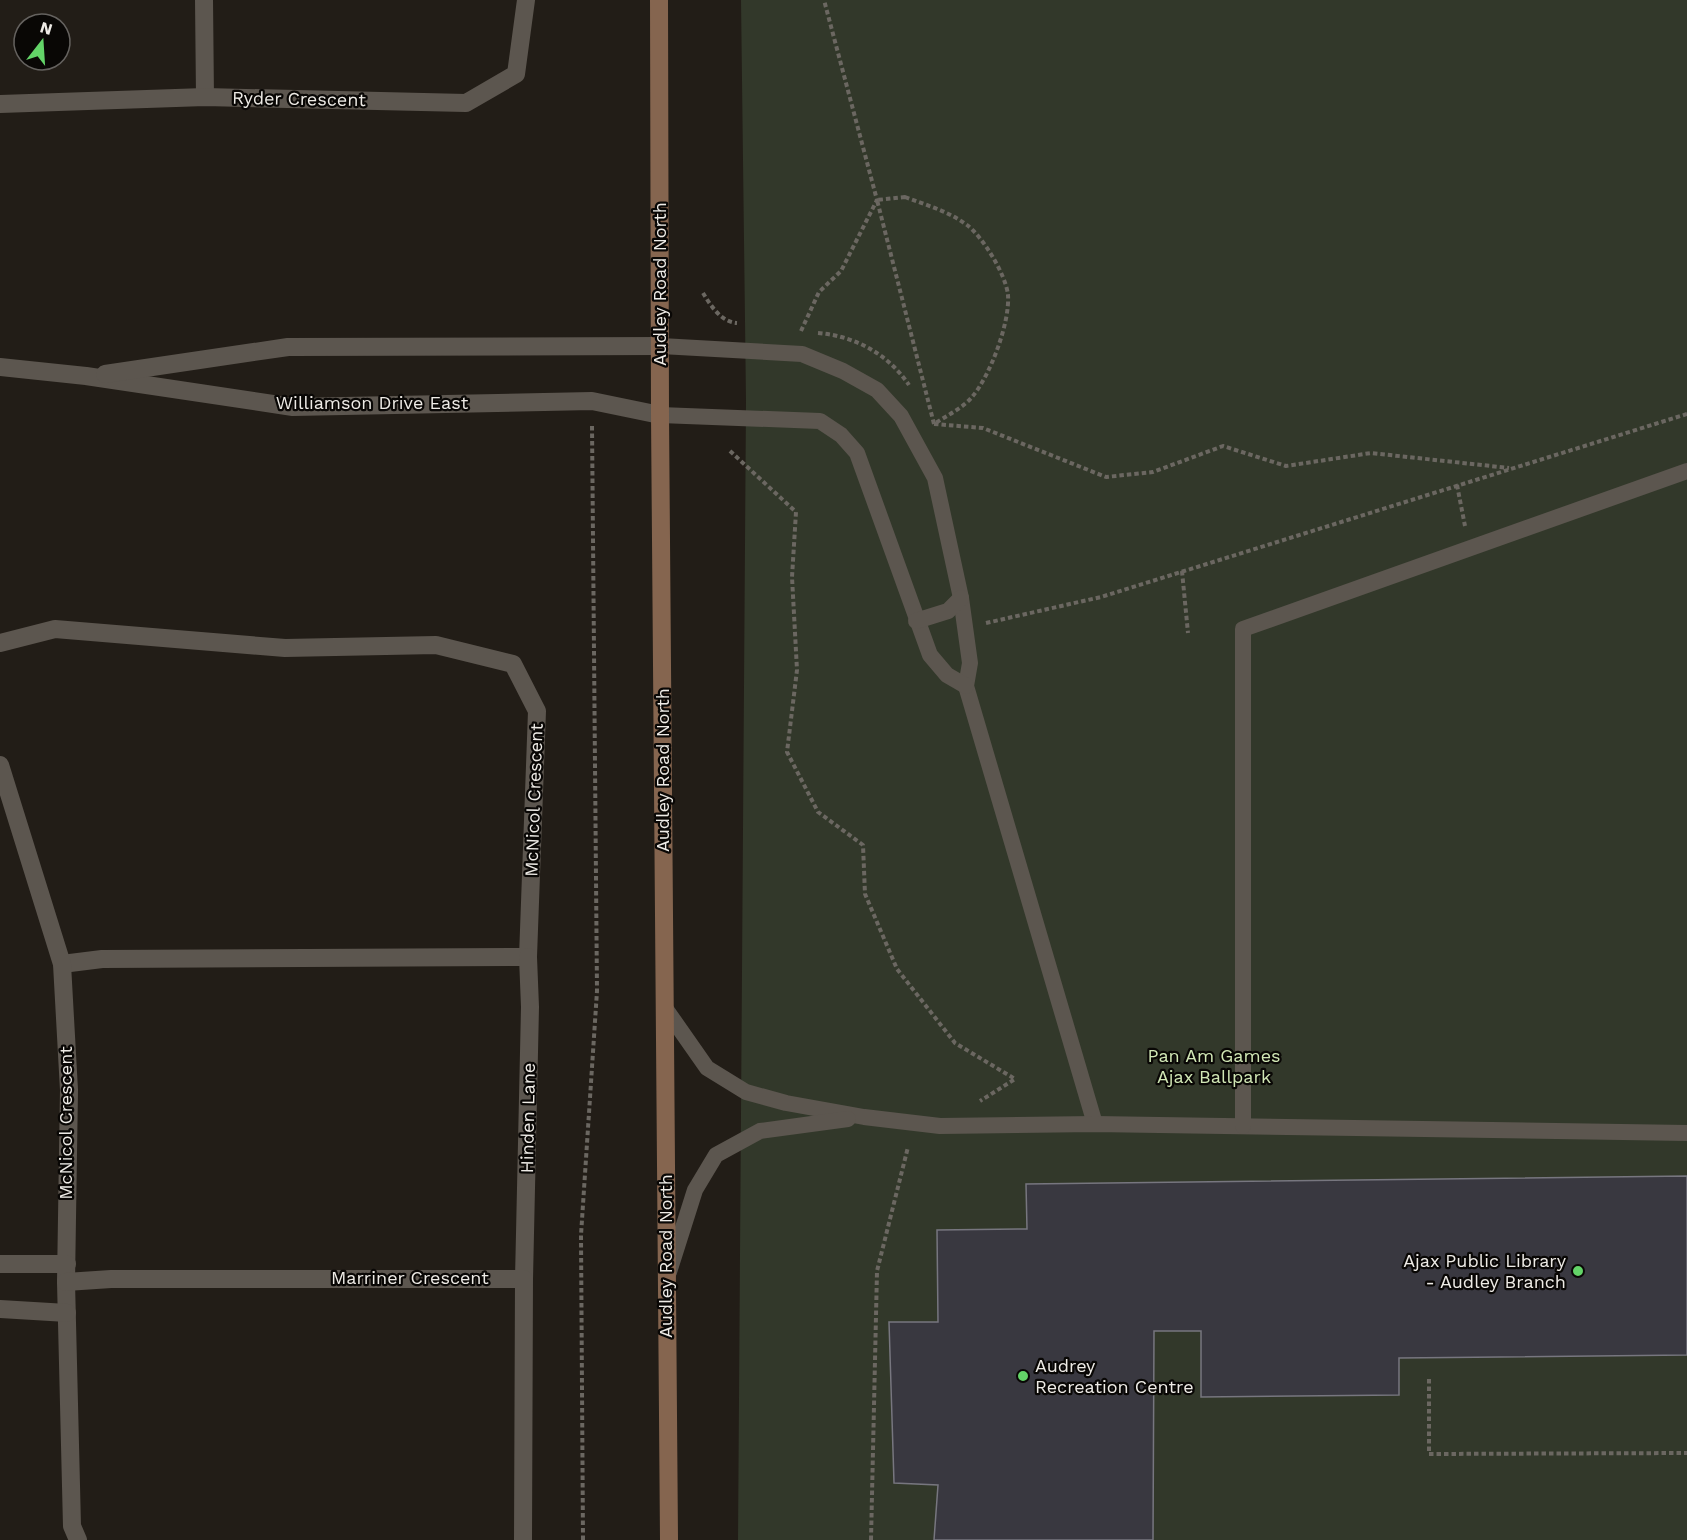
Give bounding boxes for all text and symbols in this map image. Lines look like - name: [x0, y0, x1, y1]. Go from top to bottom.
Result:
- north arrow: [12, 12, 72, 72]
- text: N: [38, 17, 55, 39]
- street label: Ryder Crescent: [232, 87, 366, 110]
- street label: Audley Road North: [649, 202, 670, 366]
- street label: Williamson Drive East: [276, 392, 469, 413]
- street label: Audley Road North: [652, 688, 673, 852]
- street label: McNicol Crescent: [520, 722, 547, 877]
- park label: Pan Am Games Ajax Ballpark: [1147, 1045, 1281, 1087]
- street label: McNicol Crescent: [55, 1046, 76, 1200]
- street label: Hinden Lane: [516, 1063, 539, 1173]
- street label: Audley Road North: [655, 1174, 676, 1338]
- place label: Ajax Public Library - Audley Branch: [1403, 1250, 1567, 1292]
- marker: Ajax Public Library - Audley Branch: [1571, 1264, 1585, 1278]
- street label: Marriner Crescent: [331, 1267, 489, 1288]
- place label: Audrey Recreation Centre: [1035, 1355, 1194, 1397]
- marker: Audrey Recreation Centre: [1016, 1369, 1030, 1383]

